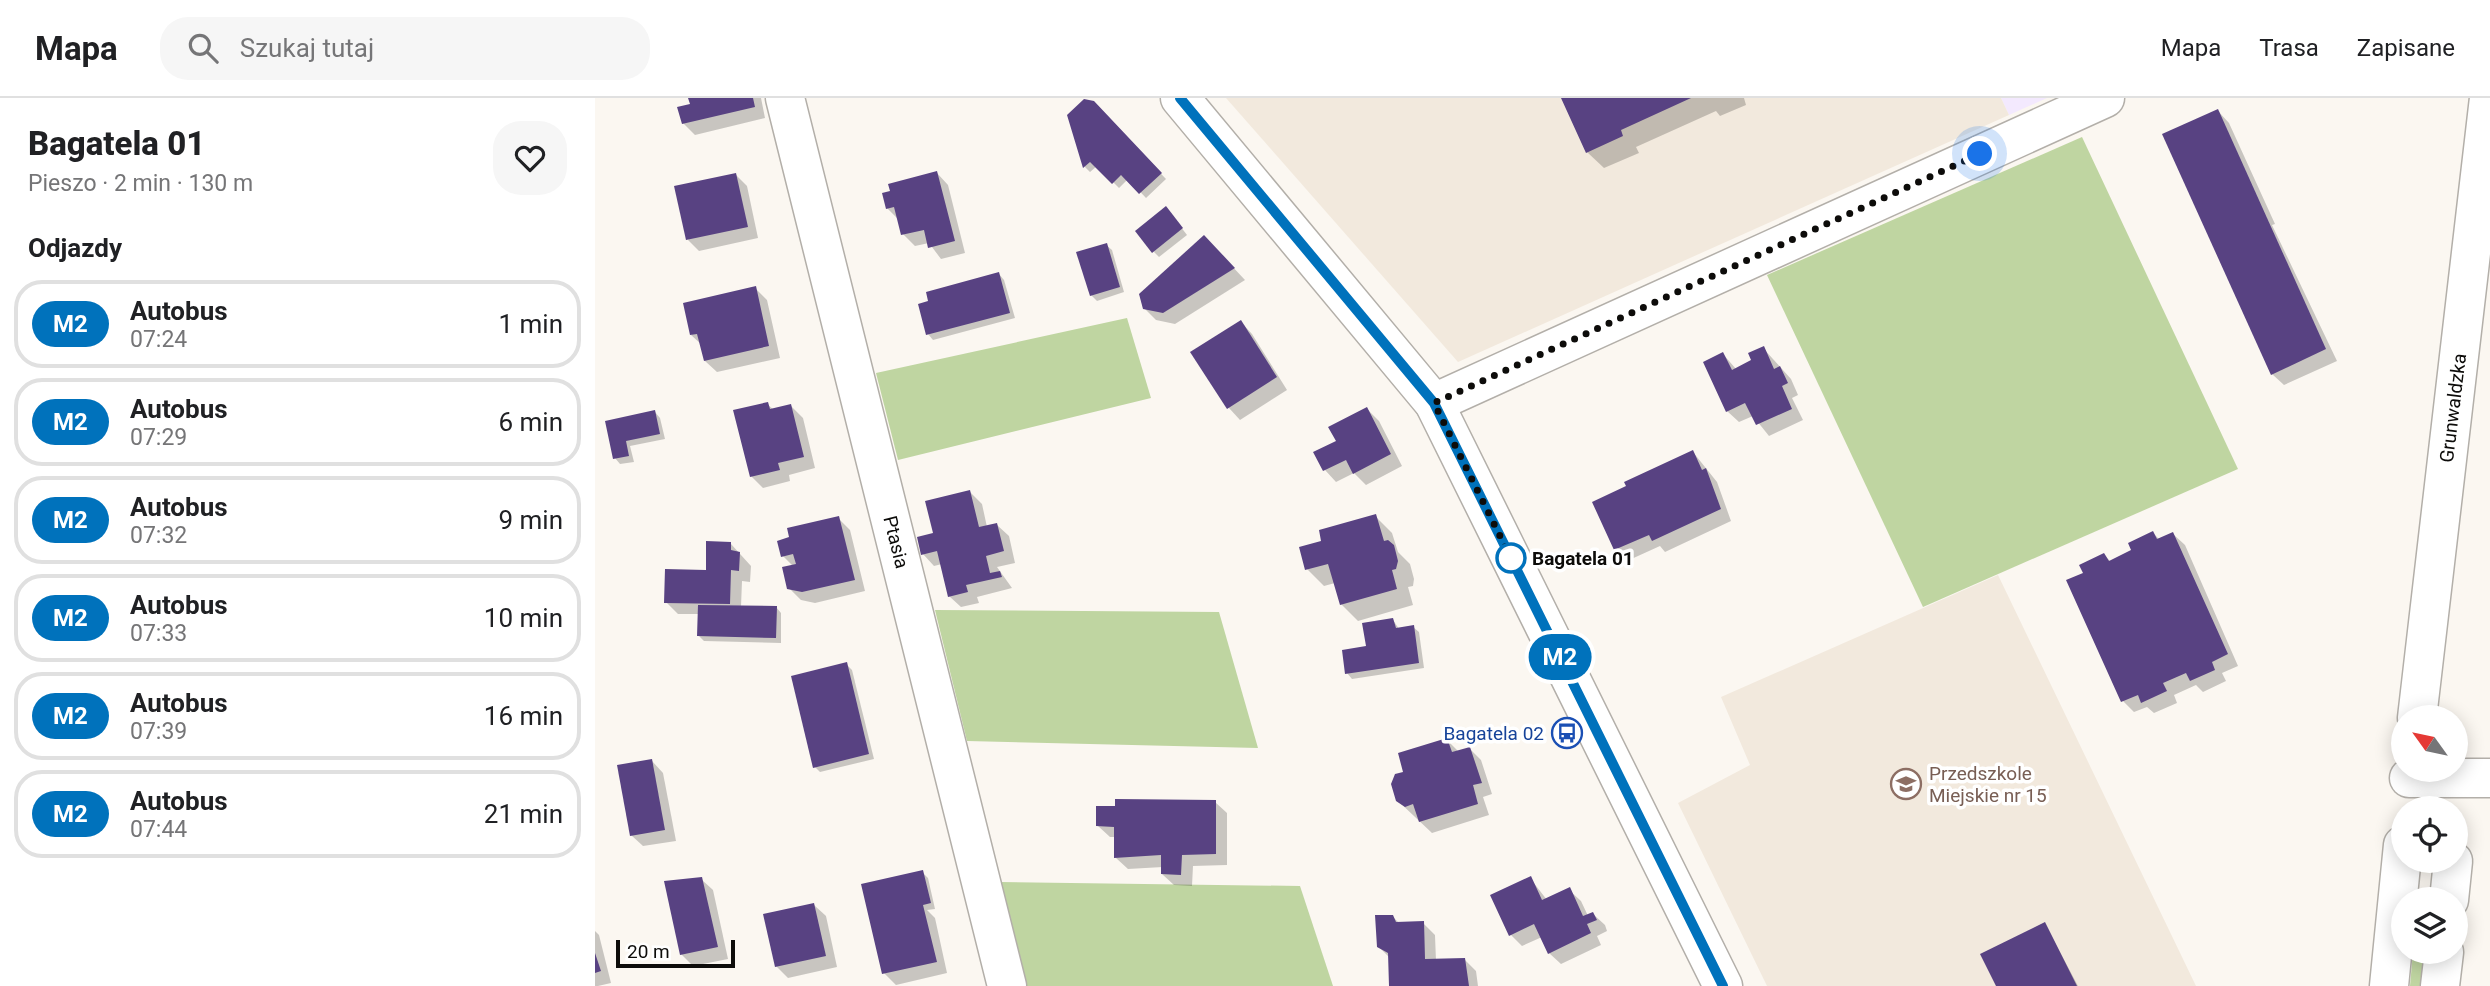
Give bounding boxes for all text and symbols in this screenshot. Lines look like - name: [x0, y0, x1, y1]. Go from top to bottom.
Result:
- search box: [160, 17, 650, 80]
- text: Mapa: [35, 29, 118, 68]
- icon: search: [184, 29, 222, 67]
- text: Szukaj tutaj: [240, 33, 374, 63]
- text: Mapa: [2161, 34, 2221, 62]
- text: Trasa: [2259, 34, 2319, 62]
- text: Zapisane: [2357, 34, 2455, 62]
- button: heart: [493, 121, 567, 195]
- text: Bagatela 01: [28, 124, 205, 163]
- your location: [1962, 136, 1997, 171]
- text: Pieszo · 2 min · 130 m: [28, 170, 253, 197]
- text: Odjazdy: [28, 233, 122, 263]
- text: Autobus: [130, 296, 228, 326]
- text: 1 min: [498, 309, 563, 339]
- text: M2: [53, 310, 88, 338]
- text: 07:24: [130, 326, 187, 353]
- street label: Grunwaldzka: [2435, 352, 2471, 464]
- text: Autobus: [130, 394, 228, 424]
- text: 6 min: [498, 407, 563, 437]
- text: M2: [53, 408, 88, 436]
- text: 07:29: [130, 424, 187, 451]
- text: Autobus: [130, 492, 228, 522]
- text: 9 min: [498, 505, 563, 535]
- text: M2: [53, 506, 88, 534]
- street label: Ptasia: [878, 513, 914, 571]
- text: 07:32: [130, 522, 187, 549]
- marker: Bagatela 01: [1496, 543, 1526, 573]
- place label: Bagatela 01: [1532, 547, 1634, 570]
- text: Autobus: [130, 590, 228, 620]
- text: 10 min: [484, 603, 563, 633]
- text: M2: [53, 604, 88, 632]
- text: 07:33: [130, 620, 187, 647]
- line badge: M2: [1529, 634, 1591, 680]
- text: M2: [1543, 643, 1577, 671]
- text: Autobus: [130, 688, 228, 718]
- text: 16 min: [484, 701, 563, 731]
- text: M2: [53, 702, 88, 730]
- north arrow: [2391, 705, 2467, 782]
- map controls: [2391, 705, 2468, 964]
- bus stop icon: Bagatela 02: [1550, 716, 1584, 750]
- text: 07:39: [130, 718, 187, 745]
- place label: Bagatela 02: [1444, 722, 1544, 745]
- place label: Przedszkole Miejskie nr 15: [1929, 762, 2047, 807]
- school or university icon: Przedszkole Miejskie nr 15: [1889, 767, 1923, 801]
- text: Autobus: [130, 786, 228, 816]
- button: locate: [2391, 796, 2468, 873]
- text: 21 min: [484, 799, 563, 829]
- text: M2: [53, 800, 88, 828]
- text: 07:44: [130, 816, 187, 843]
- button: layers: [2391, 887, 2468, 964]
- scale bar: [616, 937, 735, 969]
- text: 20 m: [627, 940, 670, 963]

